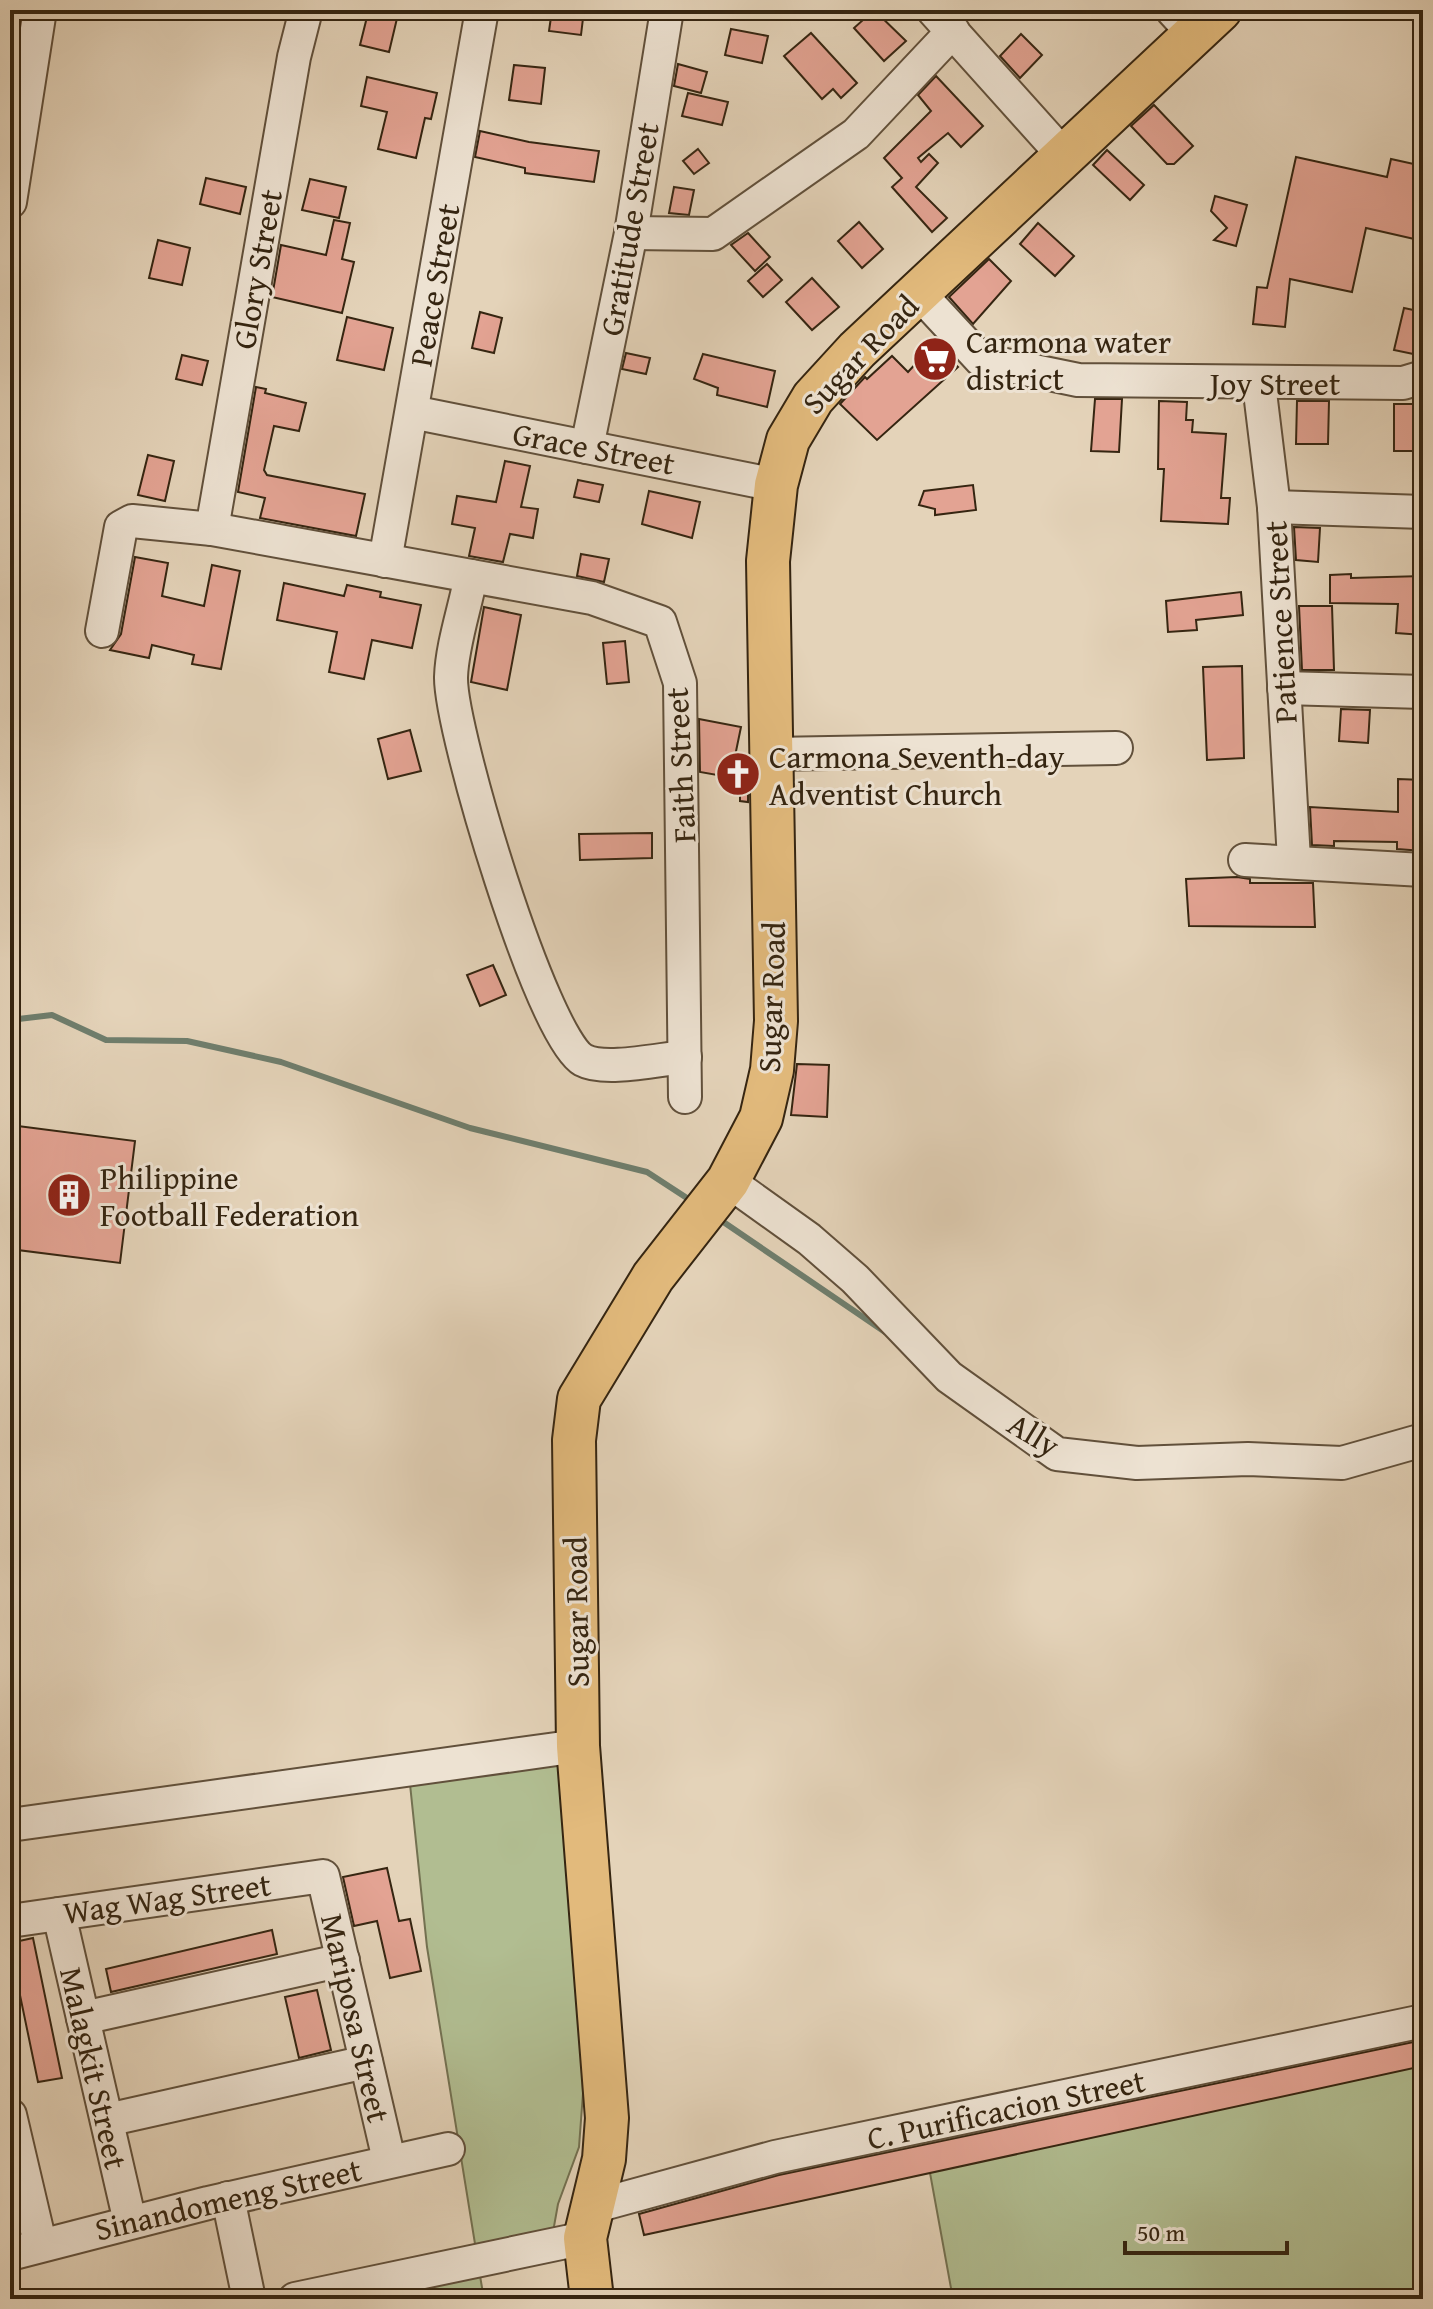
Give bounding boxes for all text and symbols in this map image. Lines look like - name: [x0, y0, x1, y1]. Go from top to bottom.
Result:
- street label: Gratitude Street: [587, 119, 671, 339]
- street label: Glory Street: [220, 185, 294, 353]
- street label: Peace Street: [397, 200, 471, 370]
- street label: Sugar Road: [791, 283, 929, 425]
- place label: Carmona water district: [966, 318, 1171, 402]
- supermarket icon: Carmona water district: [911, 335, 959, 383]
- street label: Joy Street: [1206, 360, 1340, 407]
- street label: Grace Street: [509, 409, 679, 487]
- street label: Patience Street: [1251, 520, 1309, 724]
- street label: Faith Street: [652, 686, 708, 844]
- place label: Carmona Seventh-day Adventist Church: [769, 733, 1065, 817]
- church icon: Carmona Seventh-day Adventist Church: [714, 750, 762, 798]
- street label: Sugar Road: [745, 921, 797, 1073]
- place label: Philippine Football Federation: [100, 1154, 359, 1238]
- building icon: Philippine Football Federation: [45, 1171, 93, 1219]
- street label: Ally: [999, 1400, 1069, 1468]
- street label: Sugar Road: [551, 1536, 601, 1688]
- street label: Wag Wag Street: [60, 1860, 274, 1936]
- street label: Mariposa Street: [309, 1909, 403, 2127]
- street label: Malagkit Street: [48, 1962, 140, 2174]
- street label: C. Purificacion Street: [863, 2057, 1149, 2161]
- street label: Sinandomeng Street: [90, 2145, 366, 2253]
- scale bar: [1125, 2205, 1287, 2255]
- text: 50 m: [1137, 2215, 1185, 2250]

